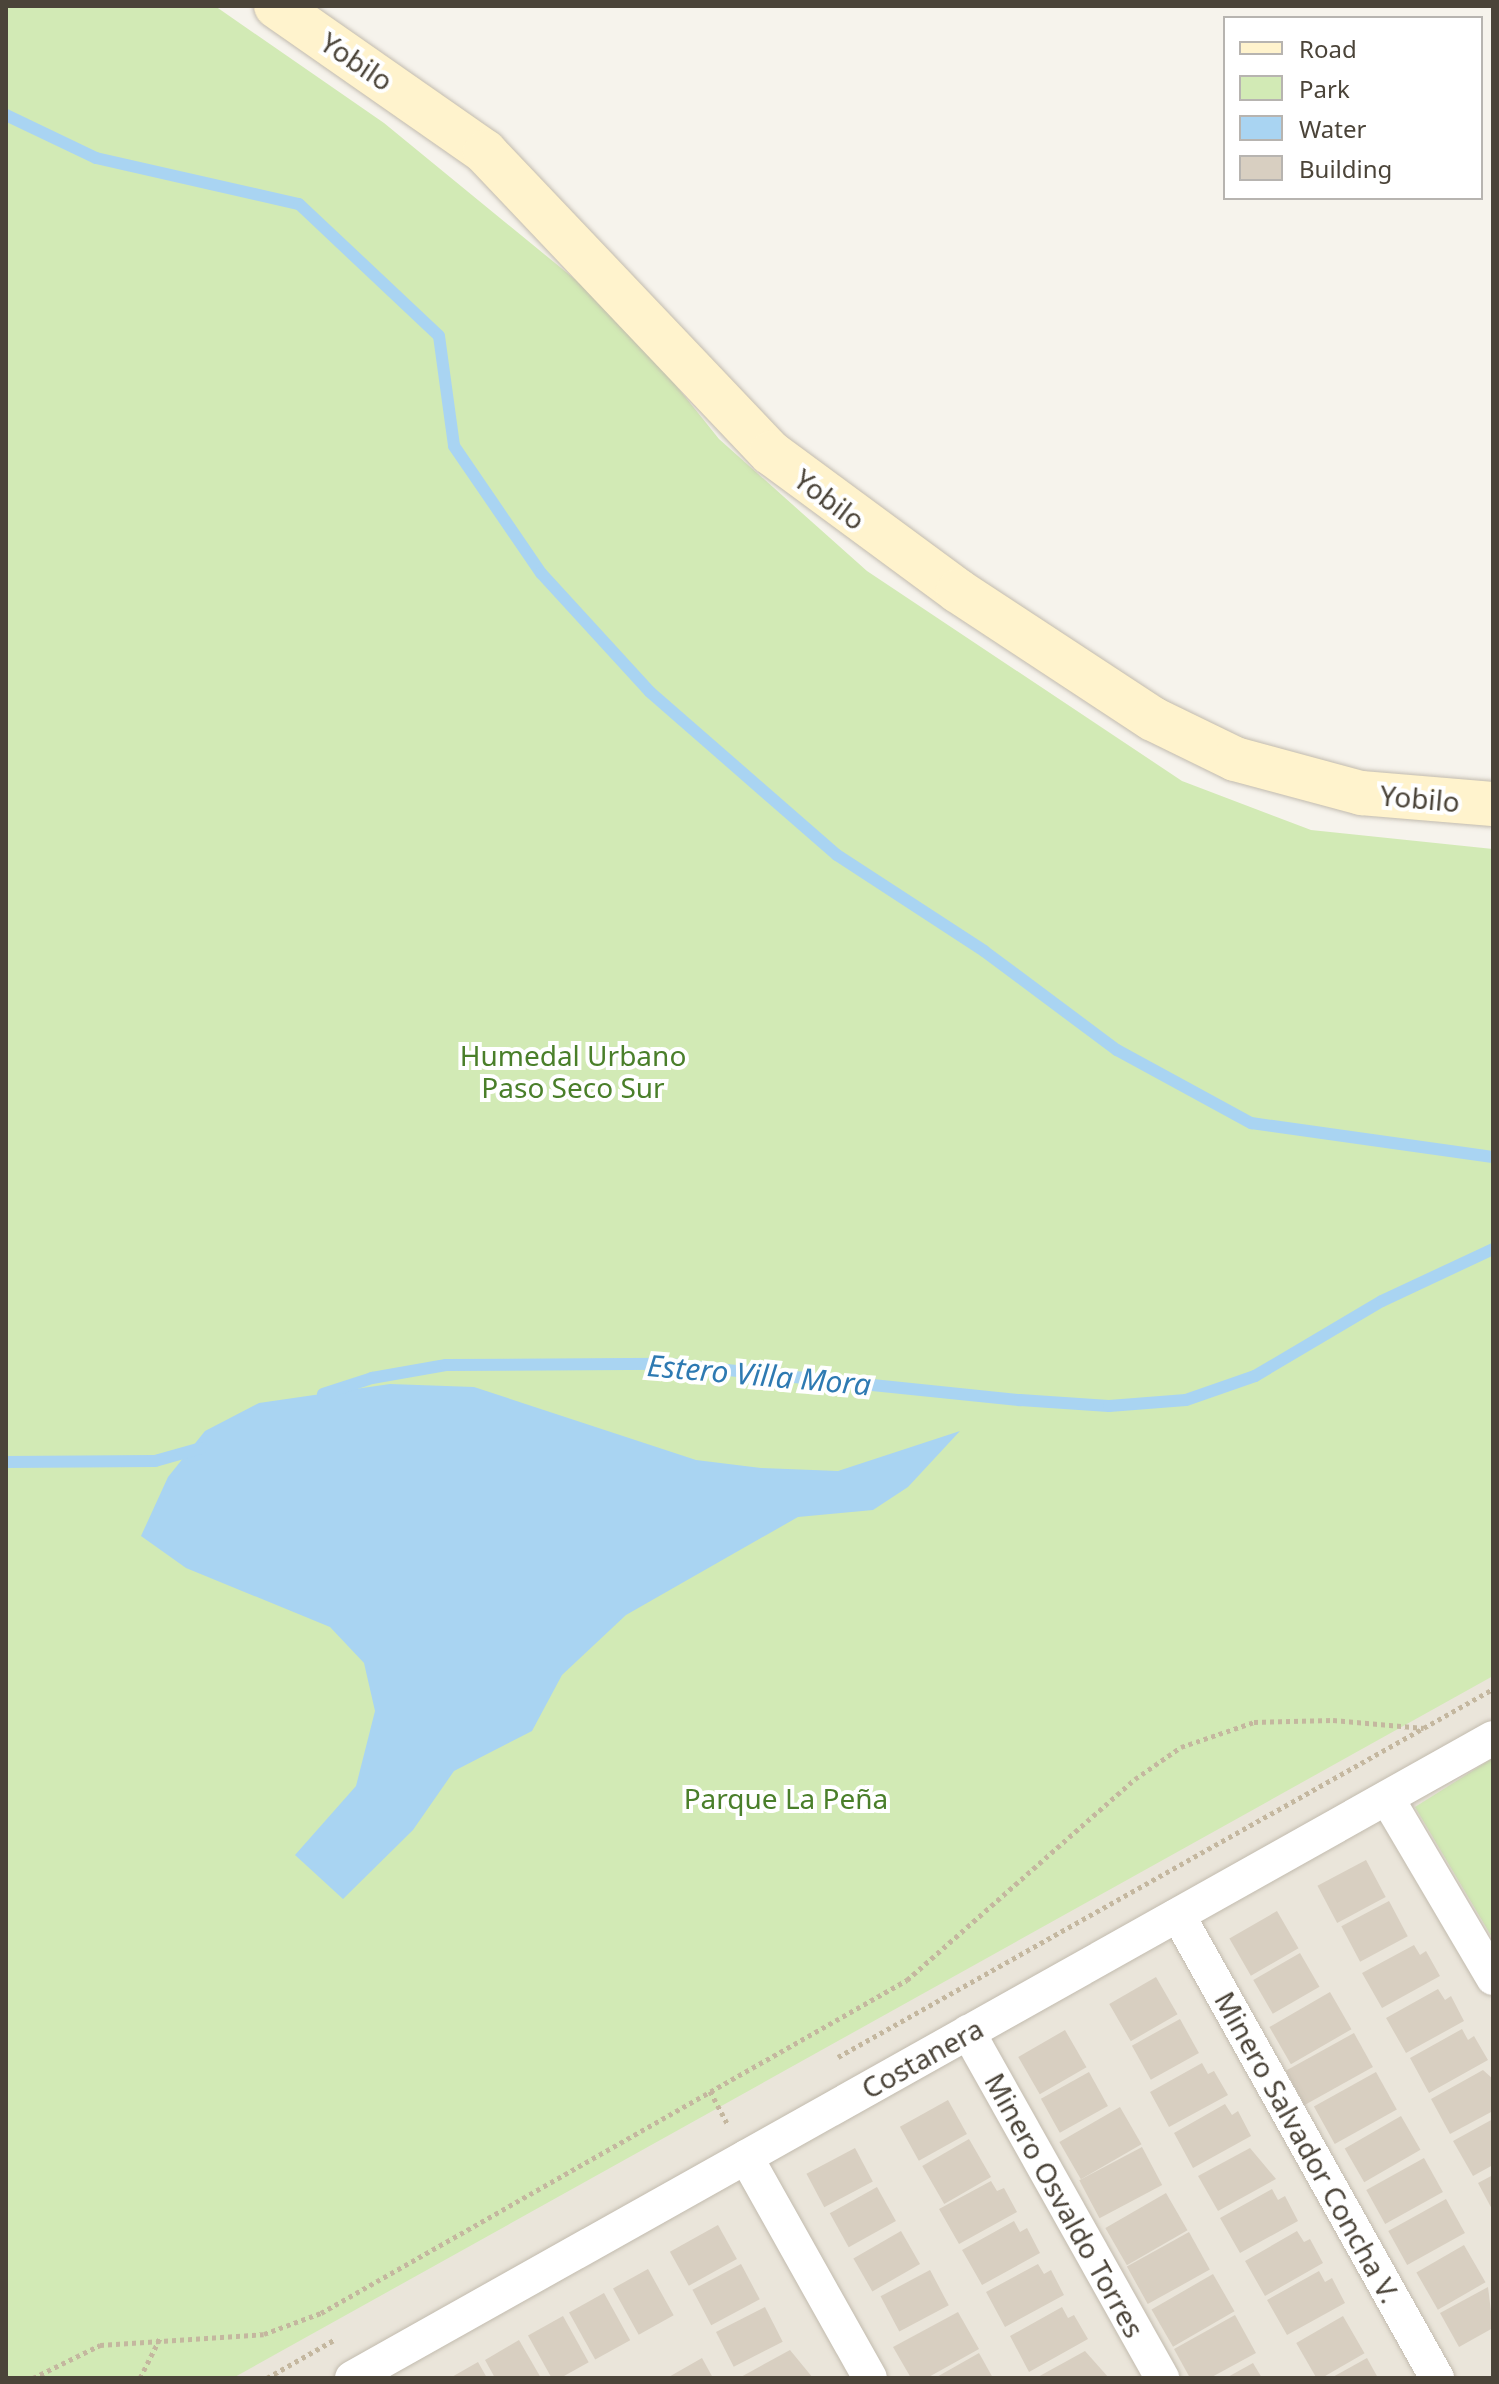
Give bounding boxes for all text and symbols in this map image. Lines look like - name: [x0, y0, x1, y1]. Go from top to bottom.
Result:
- legend: [1223, 16, 1483, 200]
- street label: Yobilo: [314, 25, 400, 97]
- text: Road: [1299, 32, 1357, 65]
- text: Park: [1299, 72, 1350, 105]
- text: Water: [1299, 112, 1366, 145]
- text: Building: [1299, 152, 1392, 185]
- street label: Yobilo: [788, 462, 872, 536]
- street label: Yobilo: [1379, 778, 1461, 818]
- park label: Humedal Urbano Paso Seco Sur: [460, 1038, 686, 1104]
- water label: Estero Villa Mora: [646, 1347, 872, 1403]
- park label: Parque La Peña: [684, 1781, 888, 1815]
- street label: Minero Salvador Concha V.: [1208, 1985, 1408, 2309]
- street label: Costanera: [855, 2011, 989, 2105]
- street label: Minero Osvaldo Torres: [978, 2067, 1152, 2343]

